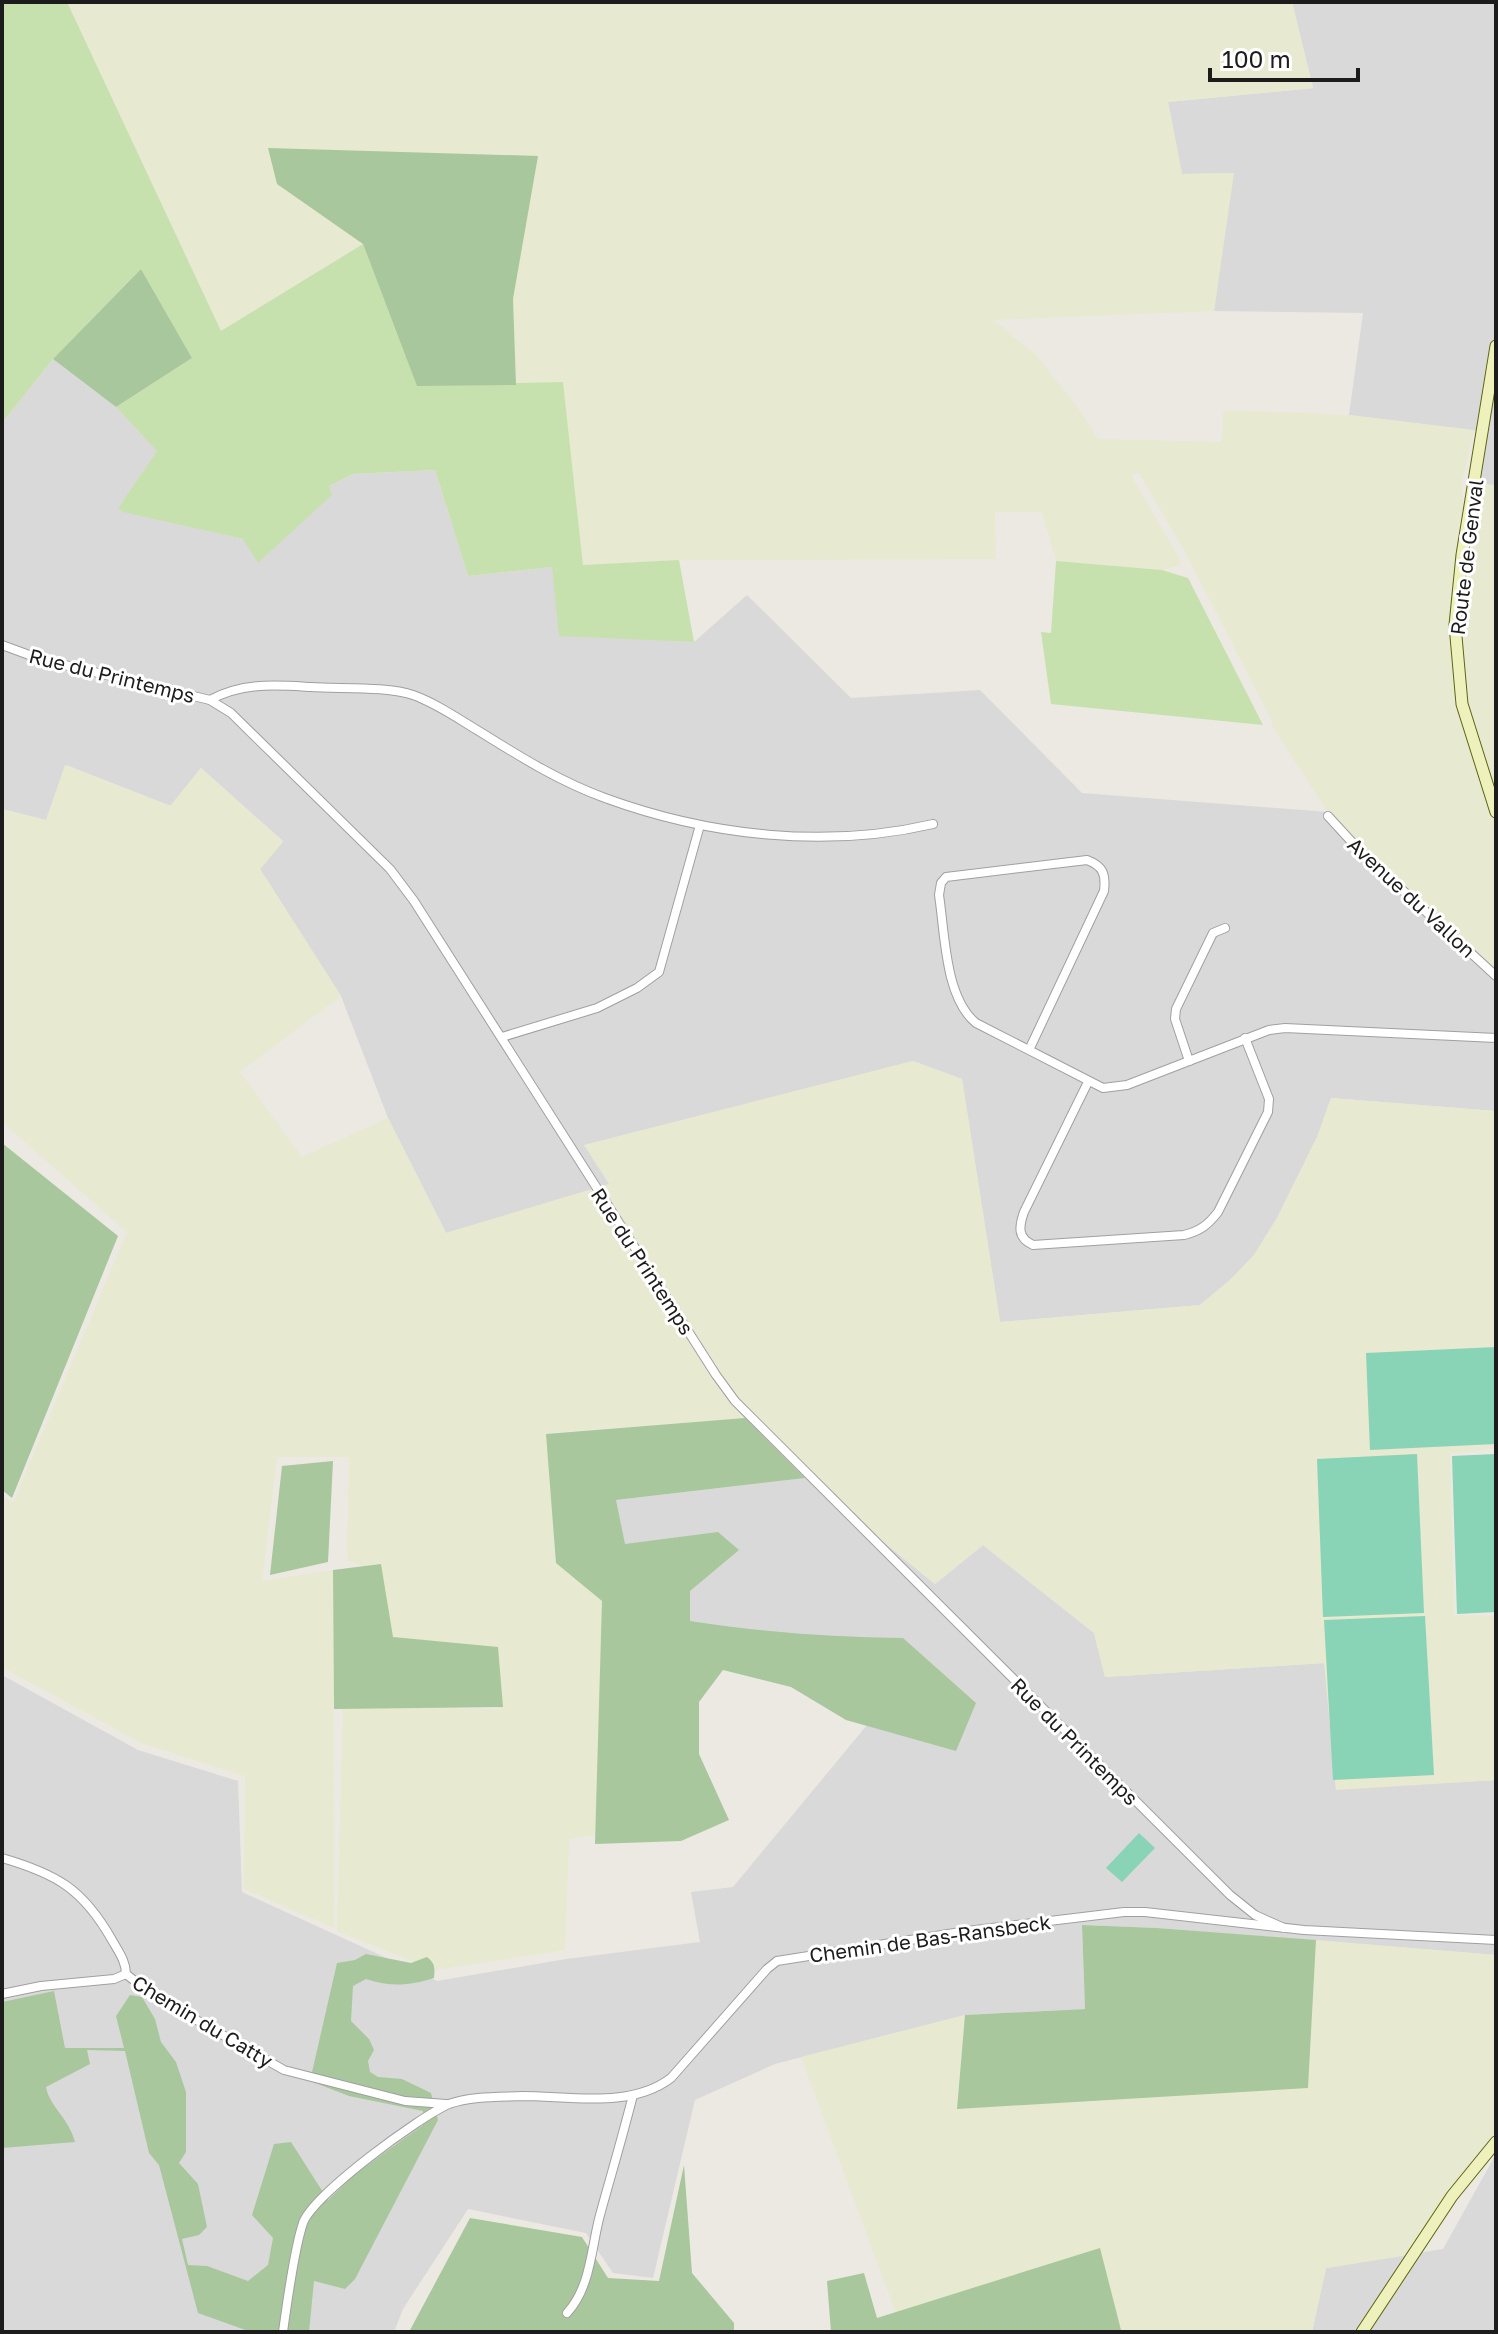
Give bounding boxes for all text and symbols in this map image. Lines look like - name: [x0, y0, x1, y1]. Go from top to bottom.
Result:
- scale bar: [1210, 32, 1358, 82]
- text: 100 m: [1222, 44, 1291, 73]
- street label: Route de Genval: [1445, 478, 1487, 636]
- street label: Rue du Printemps: [27, 643, 197, 707]
- street label: Avenue du Vallon: [1343, 832, 1481, 962]
- street label: Rue du Printemps: [587, 1183, 699, 1339]
- street label: Rue du Printemps: [1006, 1672, 1144, 1810]
- street label: Chemin de Bas-Ransbeck: [808, 1909, 1052, 1967]
- street label: Chemin du Catty: [129, 1970, 277, 2072]

